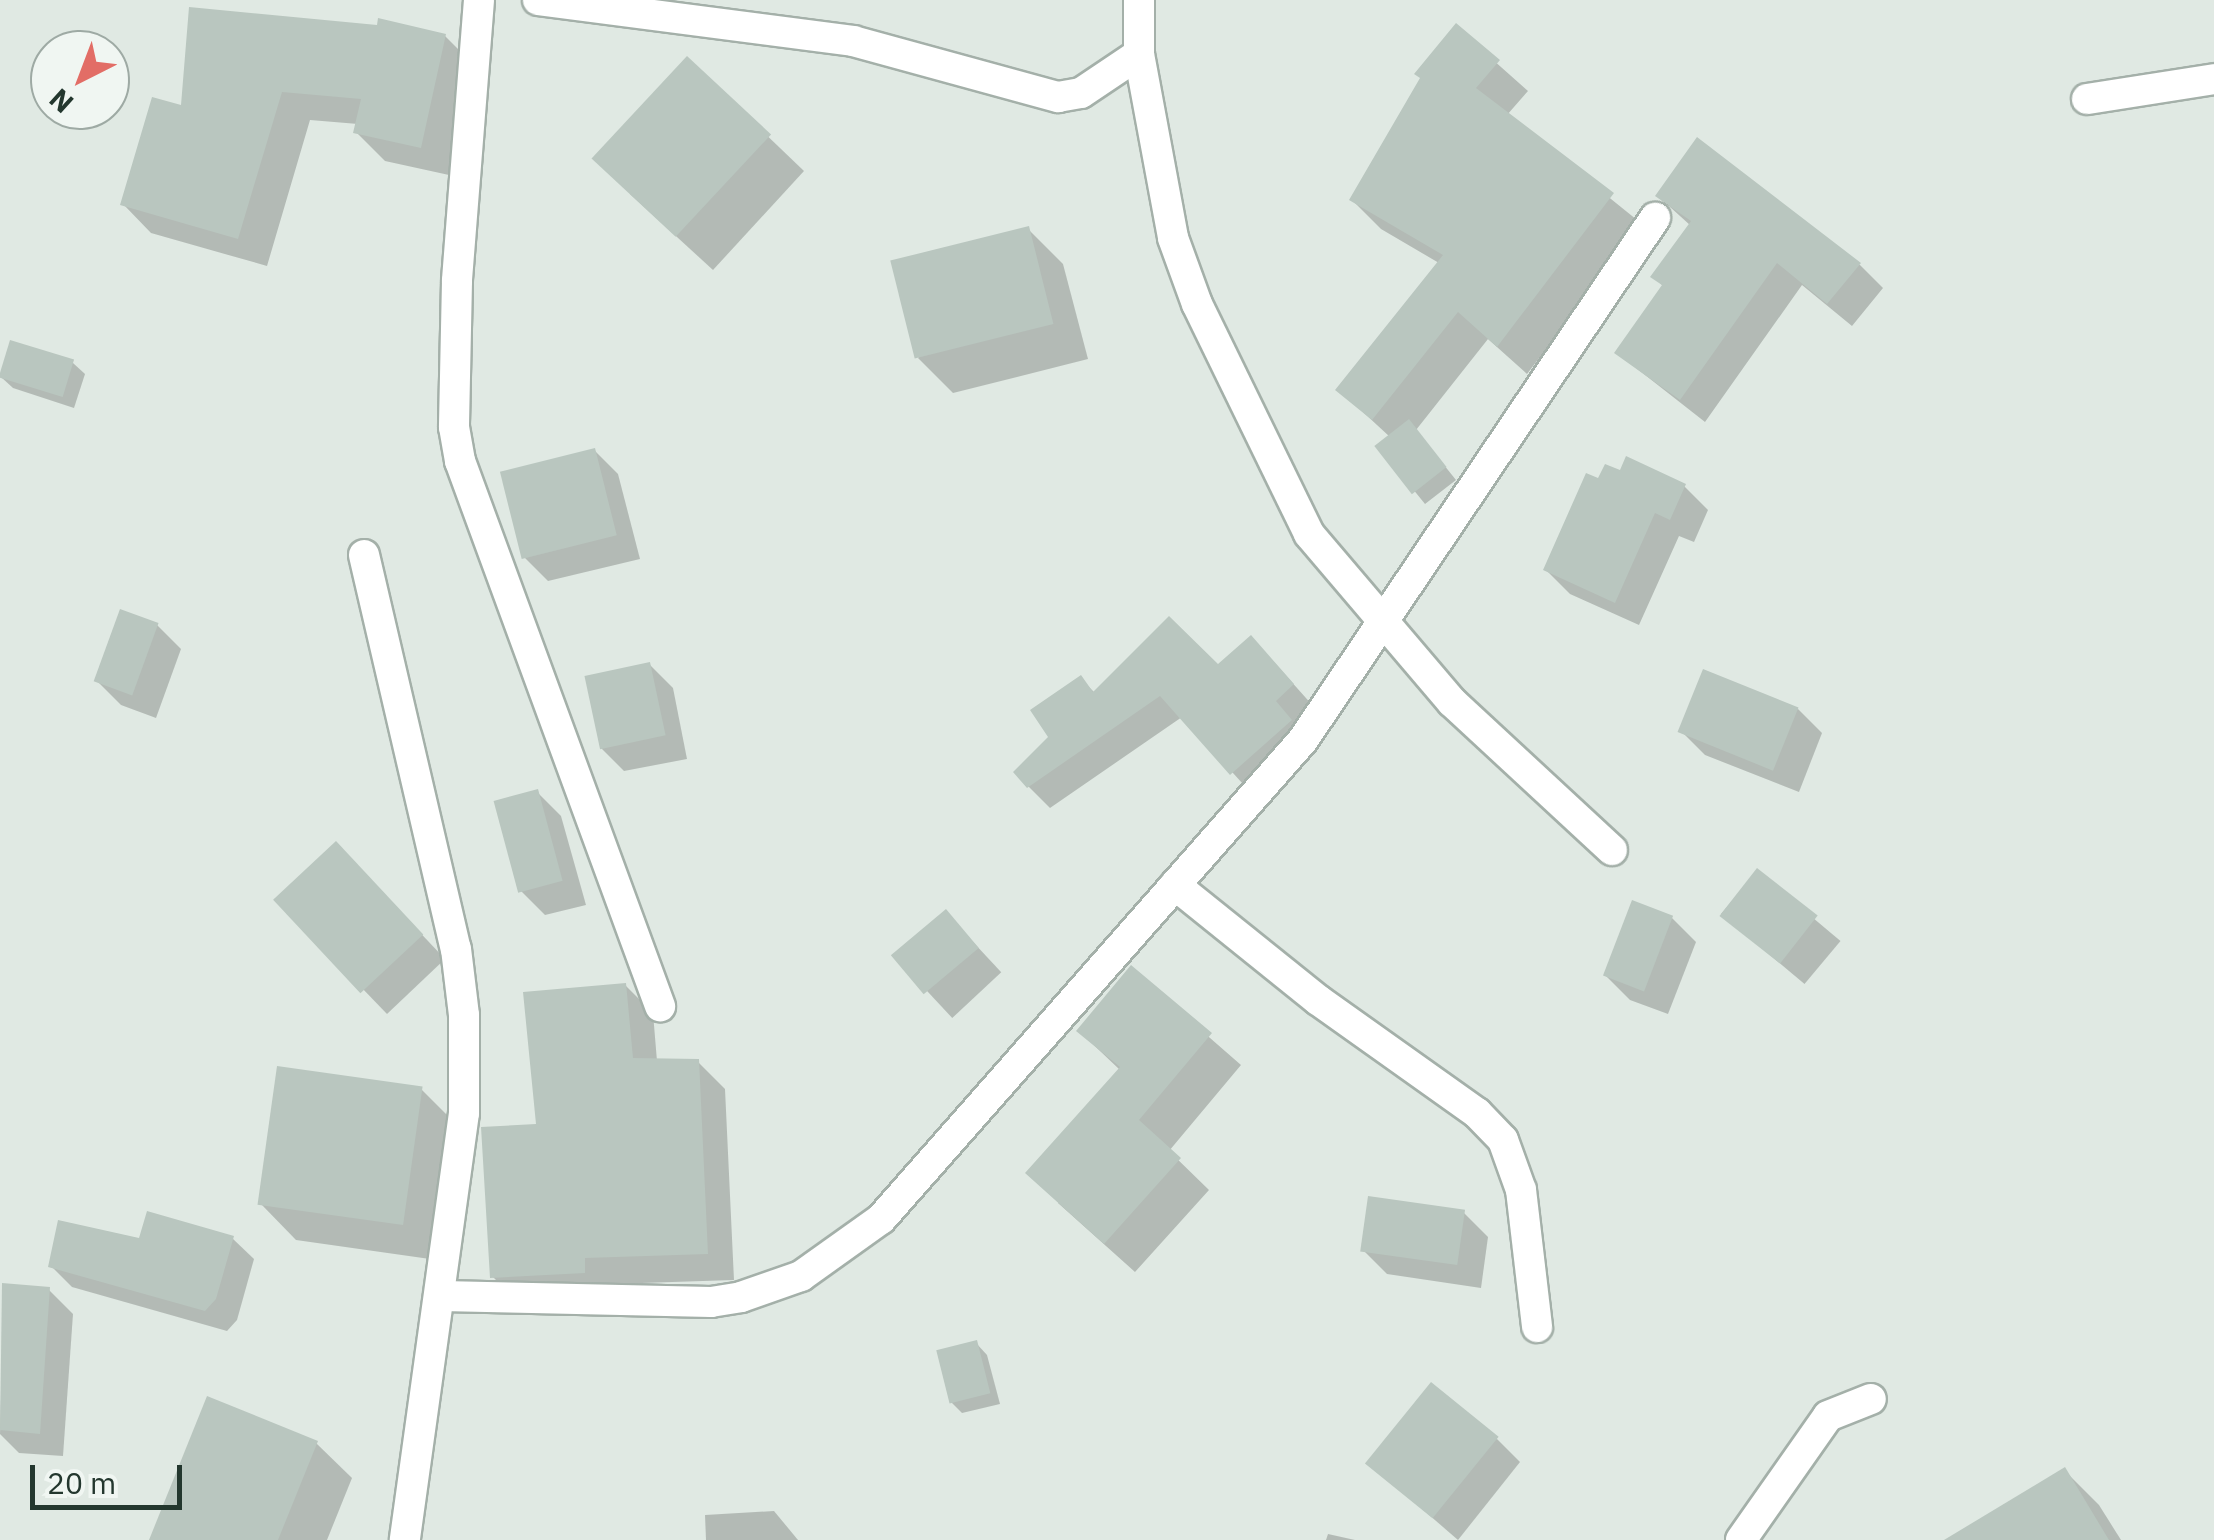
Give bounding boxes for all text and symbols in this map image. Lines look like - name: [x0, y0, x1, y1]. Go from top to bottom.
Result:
- north arrow: [30, 30, 130, 130]
- text: N: [41, 81, 81, 122]
- scale bar: [35, 1445, 188, 1507]
- text: 20 m: [47, 1463, 116, 1502]

